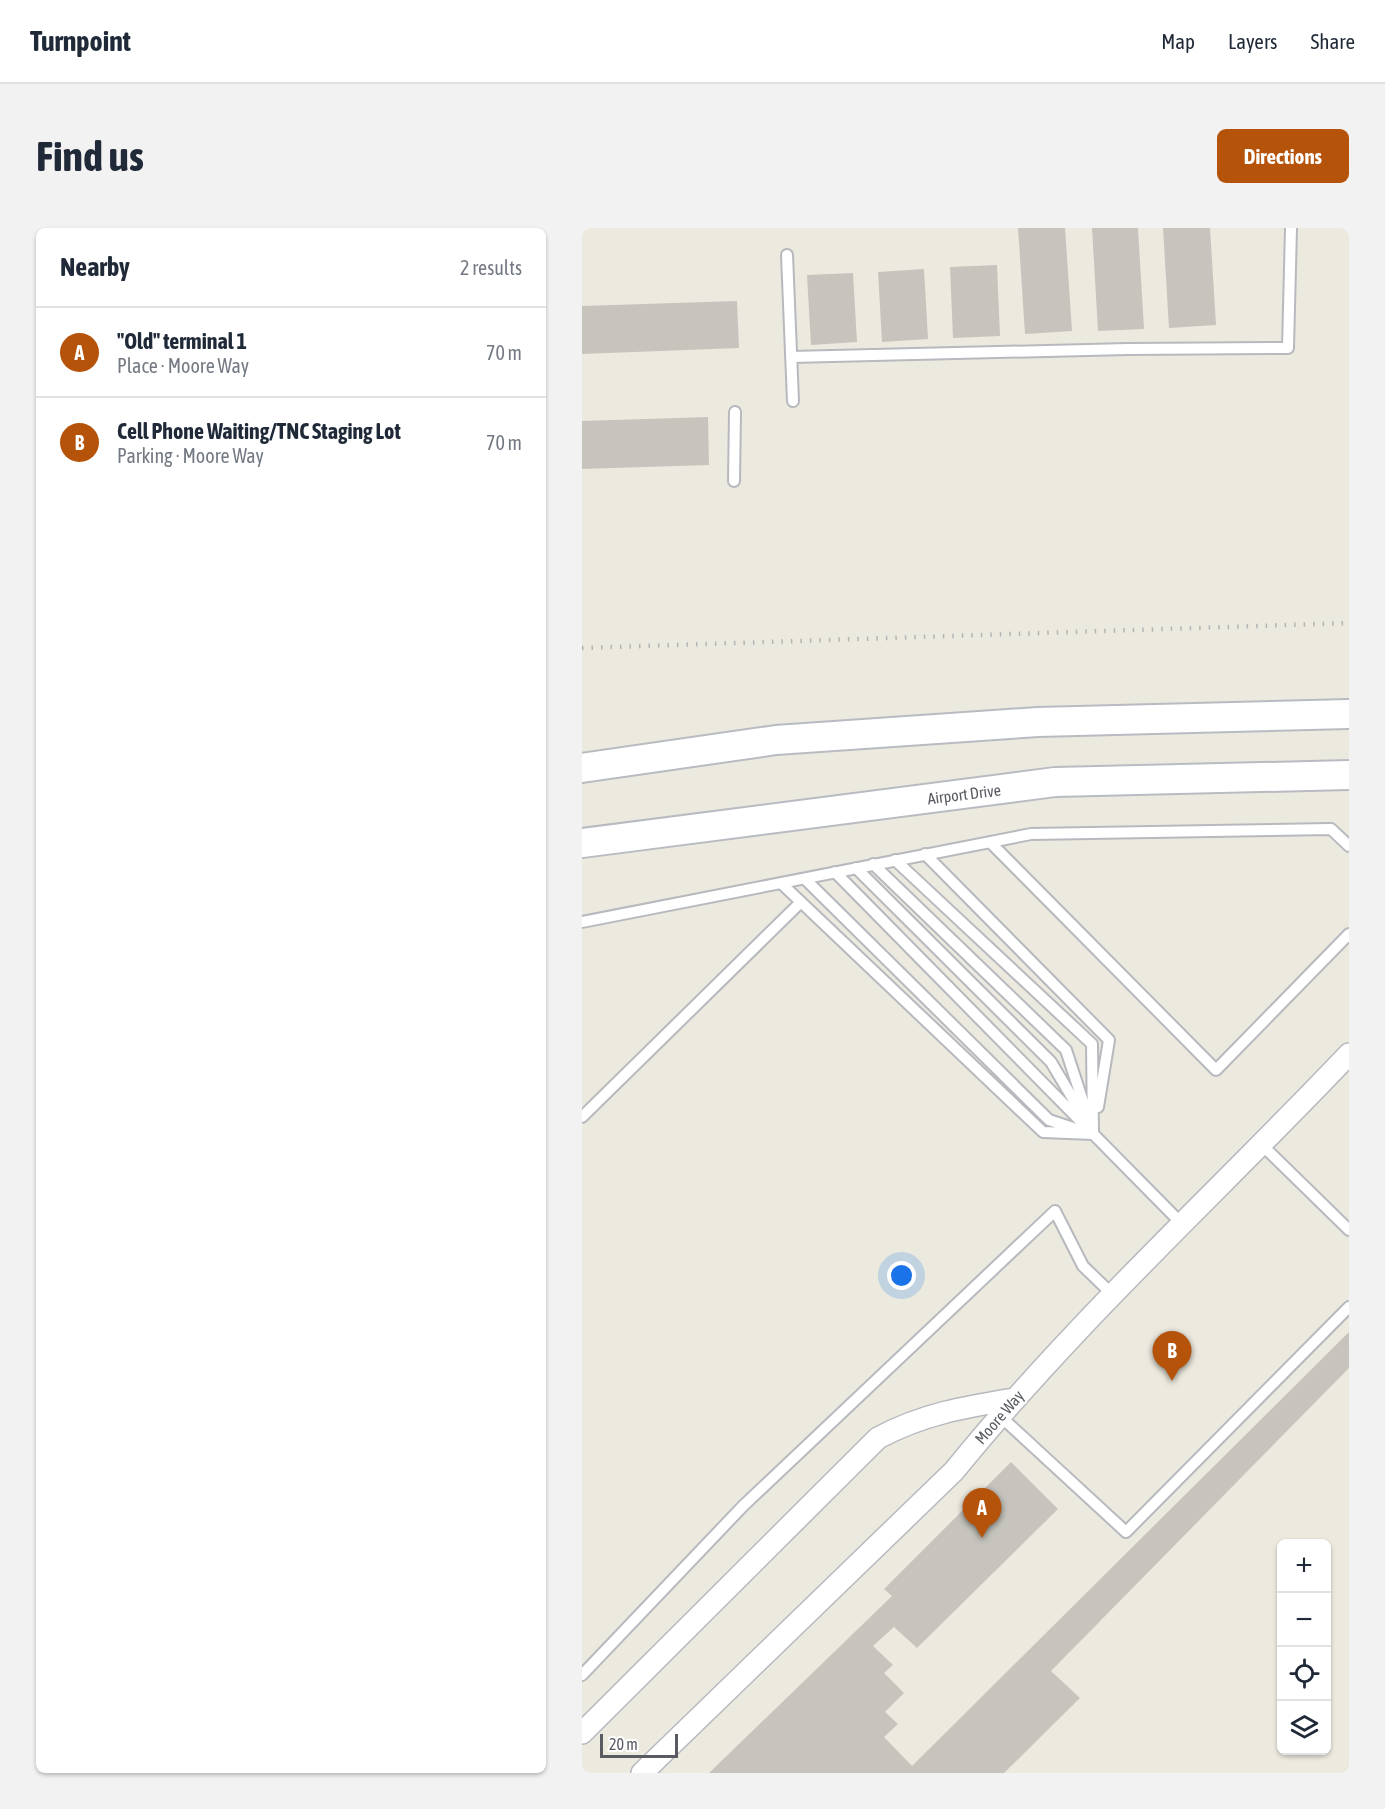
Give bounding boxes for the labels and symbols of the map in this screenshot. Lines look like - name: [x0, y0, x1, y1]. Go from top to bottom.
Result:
- street label: Airport Drive: [926, 781, 1002, 808]
- your location: [887, 1261, 916, 1290]
- pin: B: [1152, 1332, 1192, 1381]
- street label: Moore Way: [971, 1386, 1028, 1448]
- pin: A: [962, 1488, 1002, 1538]
- scale bar: [600, 1731, 678, 1758]

